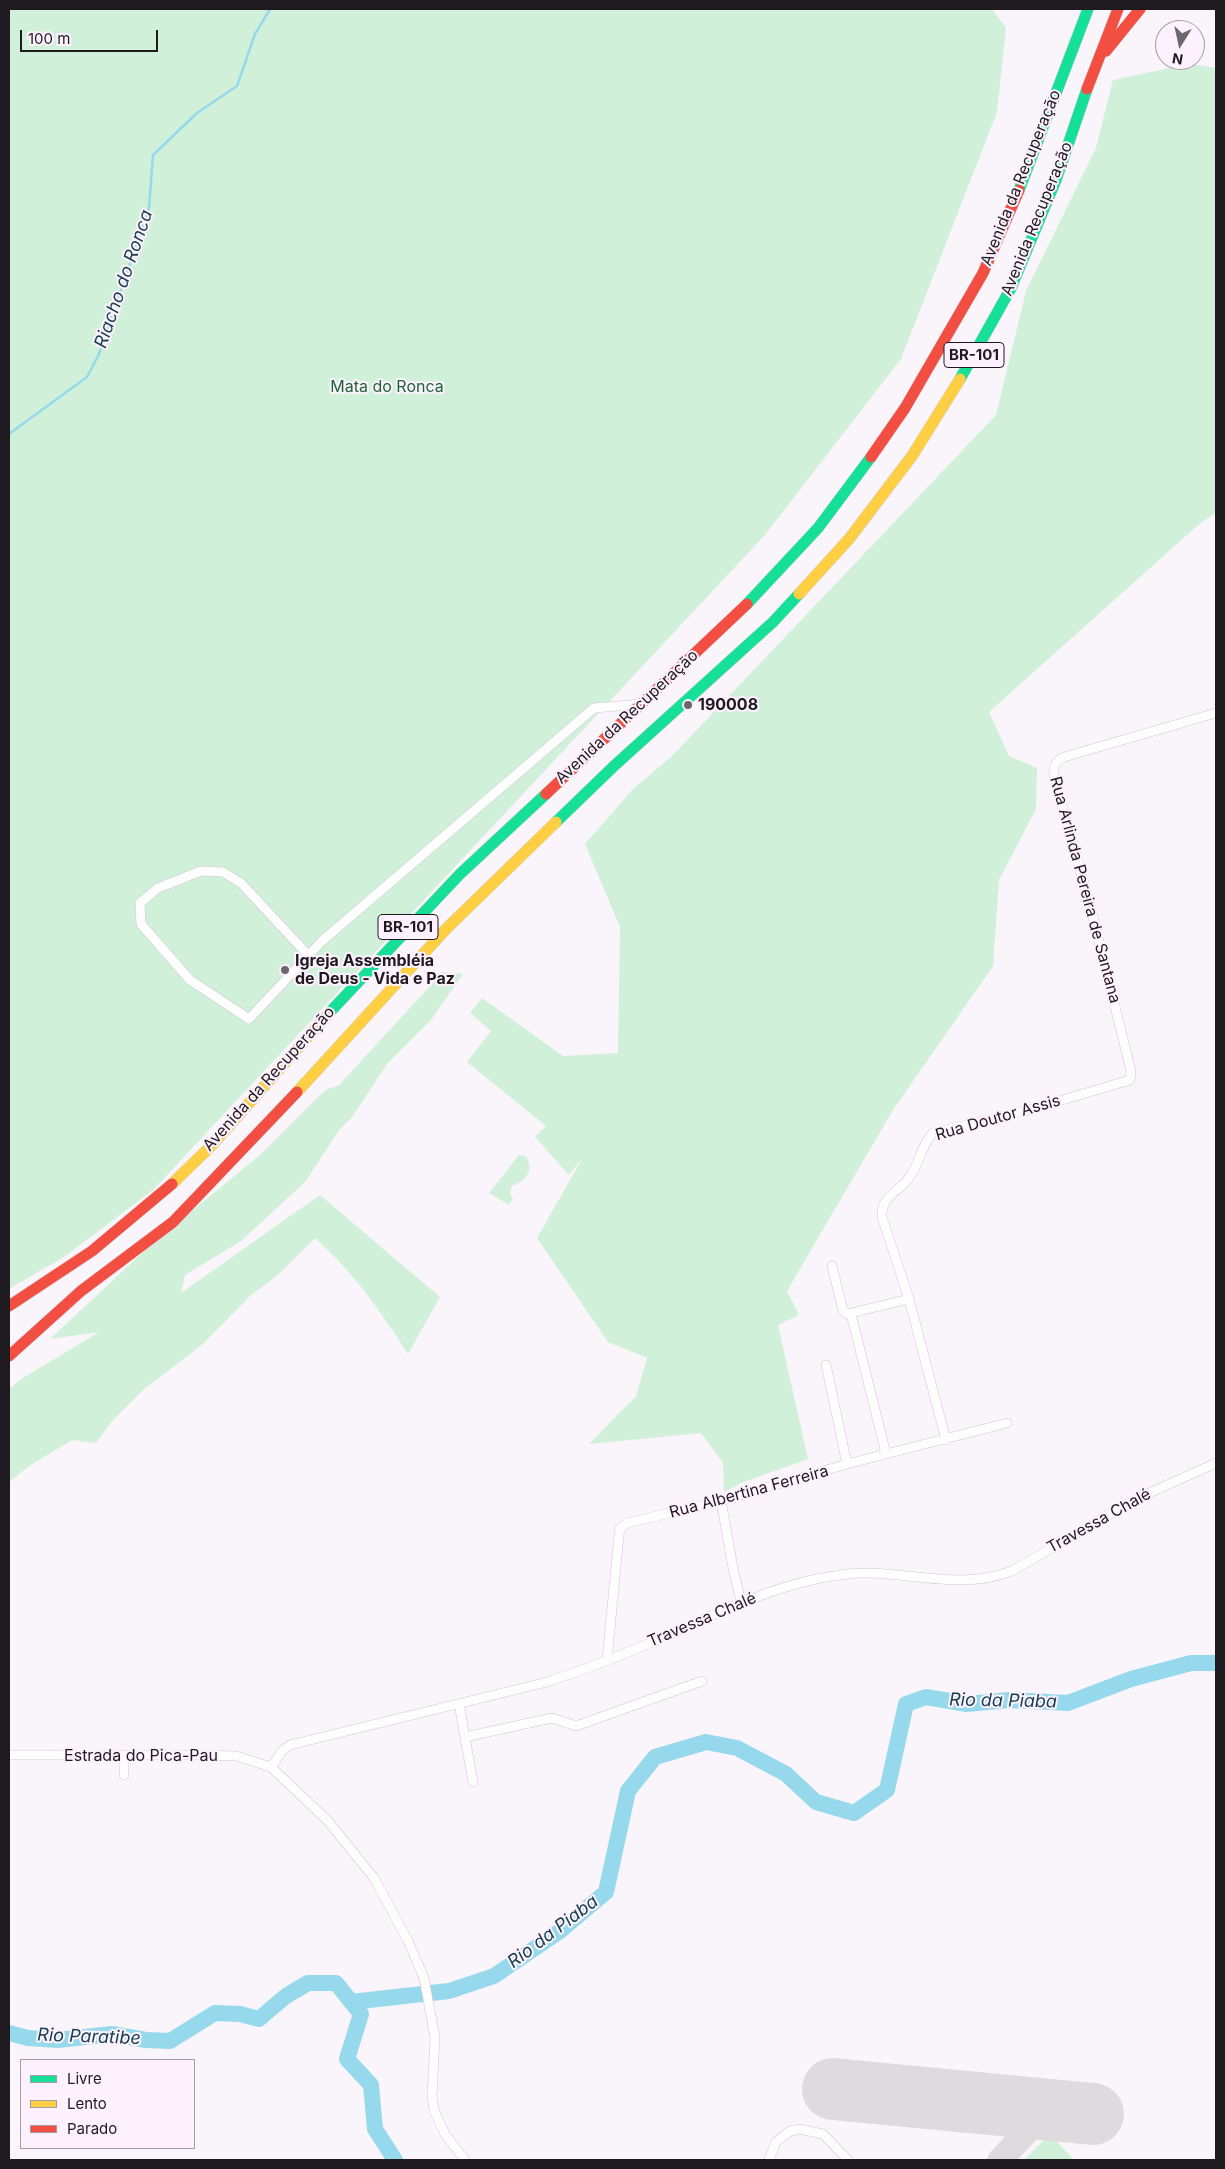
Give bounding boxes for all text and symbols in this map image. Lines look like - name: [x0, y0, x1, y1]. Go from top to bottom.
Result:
- scale bar: [22, 20, 160, 52]
- north arrow: [1155, 20, 1205, 70]
- text: 100 m: [28, 29, 70, 48]
- text: N: [1171, 50, 1184, 69]
- street label: Avenida da Recuperação: [977, 87, 1065, 269]
- street label: Avenida Recuperação: [997, 139, 1077, 299]
- water label: Riacho do Ronca: [90, 207, 158, 351]
- road number: BR-101: [944, 342, 1004, 368]
- park label: Mata do Ronca: [330, 377, 444, 397]
- street label: Avenida da Recuperação: [552, 646, 702, 788]
- place label: 190008: [698, 695, 758, 715]
- marker: 190008: [682, 699, 694, 711]
- street label: Rua Arlinda Pereira de Santana: [1045, 774, 1125, 1006]
- road number: BR-101: [378, 914, 438, 940]
- place label: Igreja Assembléia de Deus - Vida e Paz: [295, 951, 455, 989]
- marker: Igreja Assembléia de Deus - Vida e Paz: [279, 964, 291, 976]
- street label: Avenida da Recuperação: [199, 1003, 339, 1155]
- street label: Rua Doutor Assis: [933, 1091, 1063, 1145]
- street label: Rua Albertina Ferreira: [667, 1462, 831, 1522]
- street label: Travessa Chalé: [1044, 1485, 1154, 1557]
- street label: Travessa Chalé: [645, 1589, 759, 1651]
- water label: Rio da Piaba: [949, 1689, 1057, 1713]
- street label: Estrada do Pica-Pau: [64, 1746, 218, 1766]
- water label: Rio da Piaba: [503, 1891, 603, 1973]
- water label: Rio Paratibe: [37, 2024, 141, 2050]
- legend: [20, 2059, 195, 2149]
- text: Livre: [67, 2069, 102, 2088]
- text: Lento: [67, 2094, 107, 2113]
- text: Parado: [67, 2119, 117, 2138]

